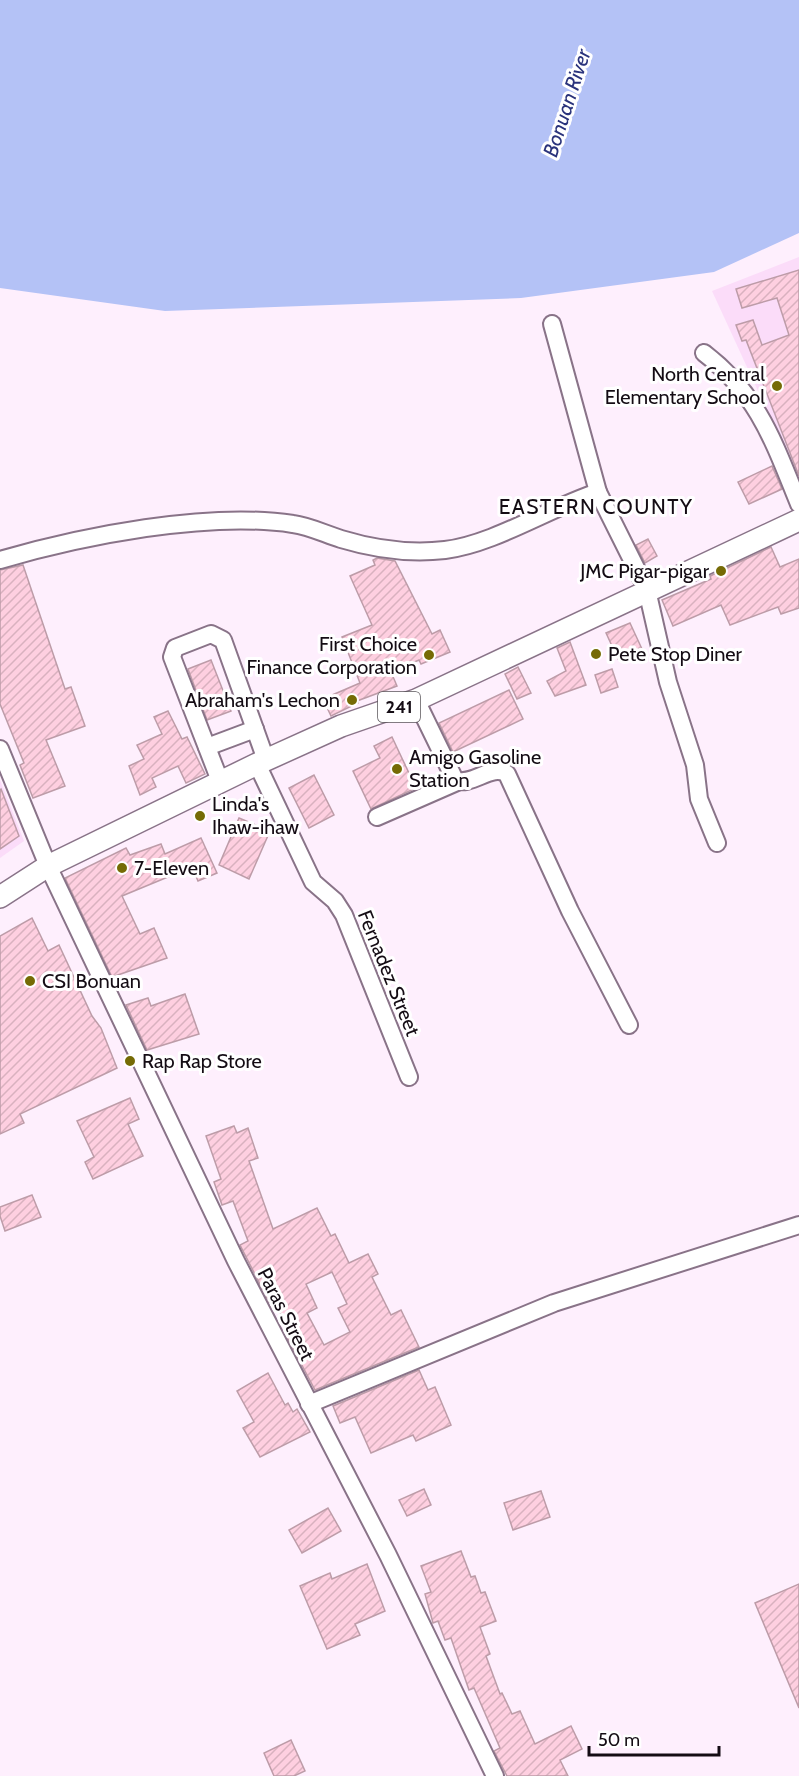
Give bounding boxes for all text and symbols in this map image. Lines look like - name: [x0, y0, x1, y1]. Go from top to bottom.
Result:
- water label: Bonuan River: [537, 44, 596, 160]
- place label: North Central Elementary School: [605, 362, 765, 409]
- marker: North Central Elementary School: [770, 379, 784, 393]
- district label: EASTERN COUNTY: [499, 494, 693, 519]
- place label: JMC Pigar-pigar: [579, 559, 710, 583]
- marker: JMC Pigar-pigar: [714, 564, 728, 578]
- place label: First Choice Finance Corporation: [247, 632, 417, 679]
- place label: Pete Stop Diner: [608, 642, 743, 666]
- marker: Pete Stop Diner: [589, 647, 603, 661]
- marker: First Choice Finance Corporation: [422, 648, 436, 662]
- place label: Abraham's Lechon: [185, 688, 340, 712]
- road number: 241: [378, 692, 420, 722]
- marker: Abraham's Lechon: [345, 693, 359, 707]
- place label: Amigo Gasoline Station: [409, 745, 541, 792]
- marker: Amigo Gasoline Station: [390, 762, 404, 776]
- place label: Linda's Ihaw-ihaw: [212, 792, 299, 839]
- marker: Linda's Ihaw-ihaw: [193, 809, 207, 823]
- place label: 7-Eleven: [134, 856, 209, 880]
- marker: 7-Eleven: [115, 861, 129, 875]
- street label: Fernadez Street: [353, 907, 425, 1040]
- place label: CSI Bonuan: [42, 969, 141, 993]
- marker: CSI Bonuan: [23, 974, 37, 988]
- place label: Rap Rap Store: [142, 1049, 262, 1073]
- marker: Rap Rap Store: [123, 1054, 137, 1068]
- street label: Paras Street: [252, 1264, 320, 1365]
- scale bar: [589, 1719, 720, 1757]
- text: 50 m: [598, 1729, 640, 1751]

